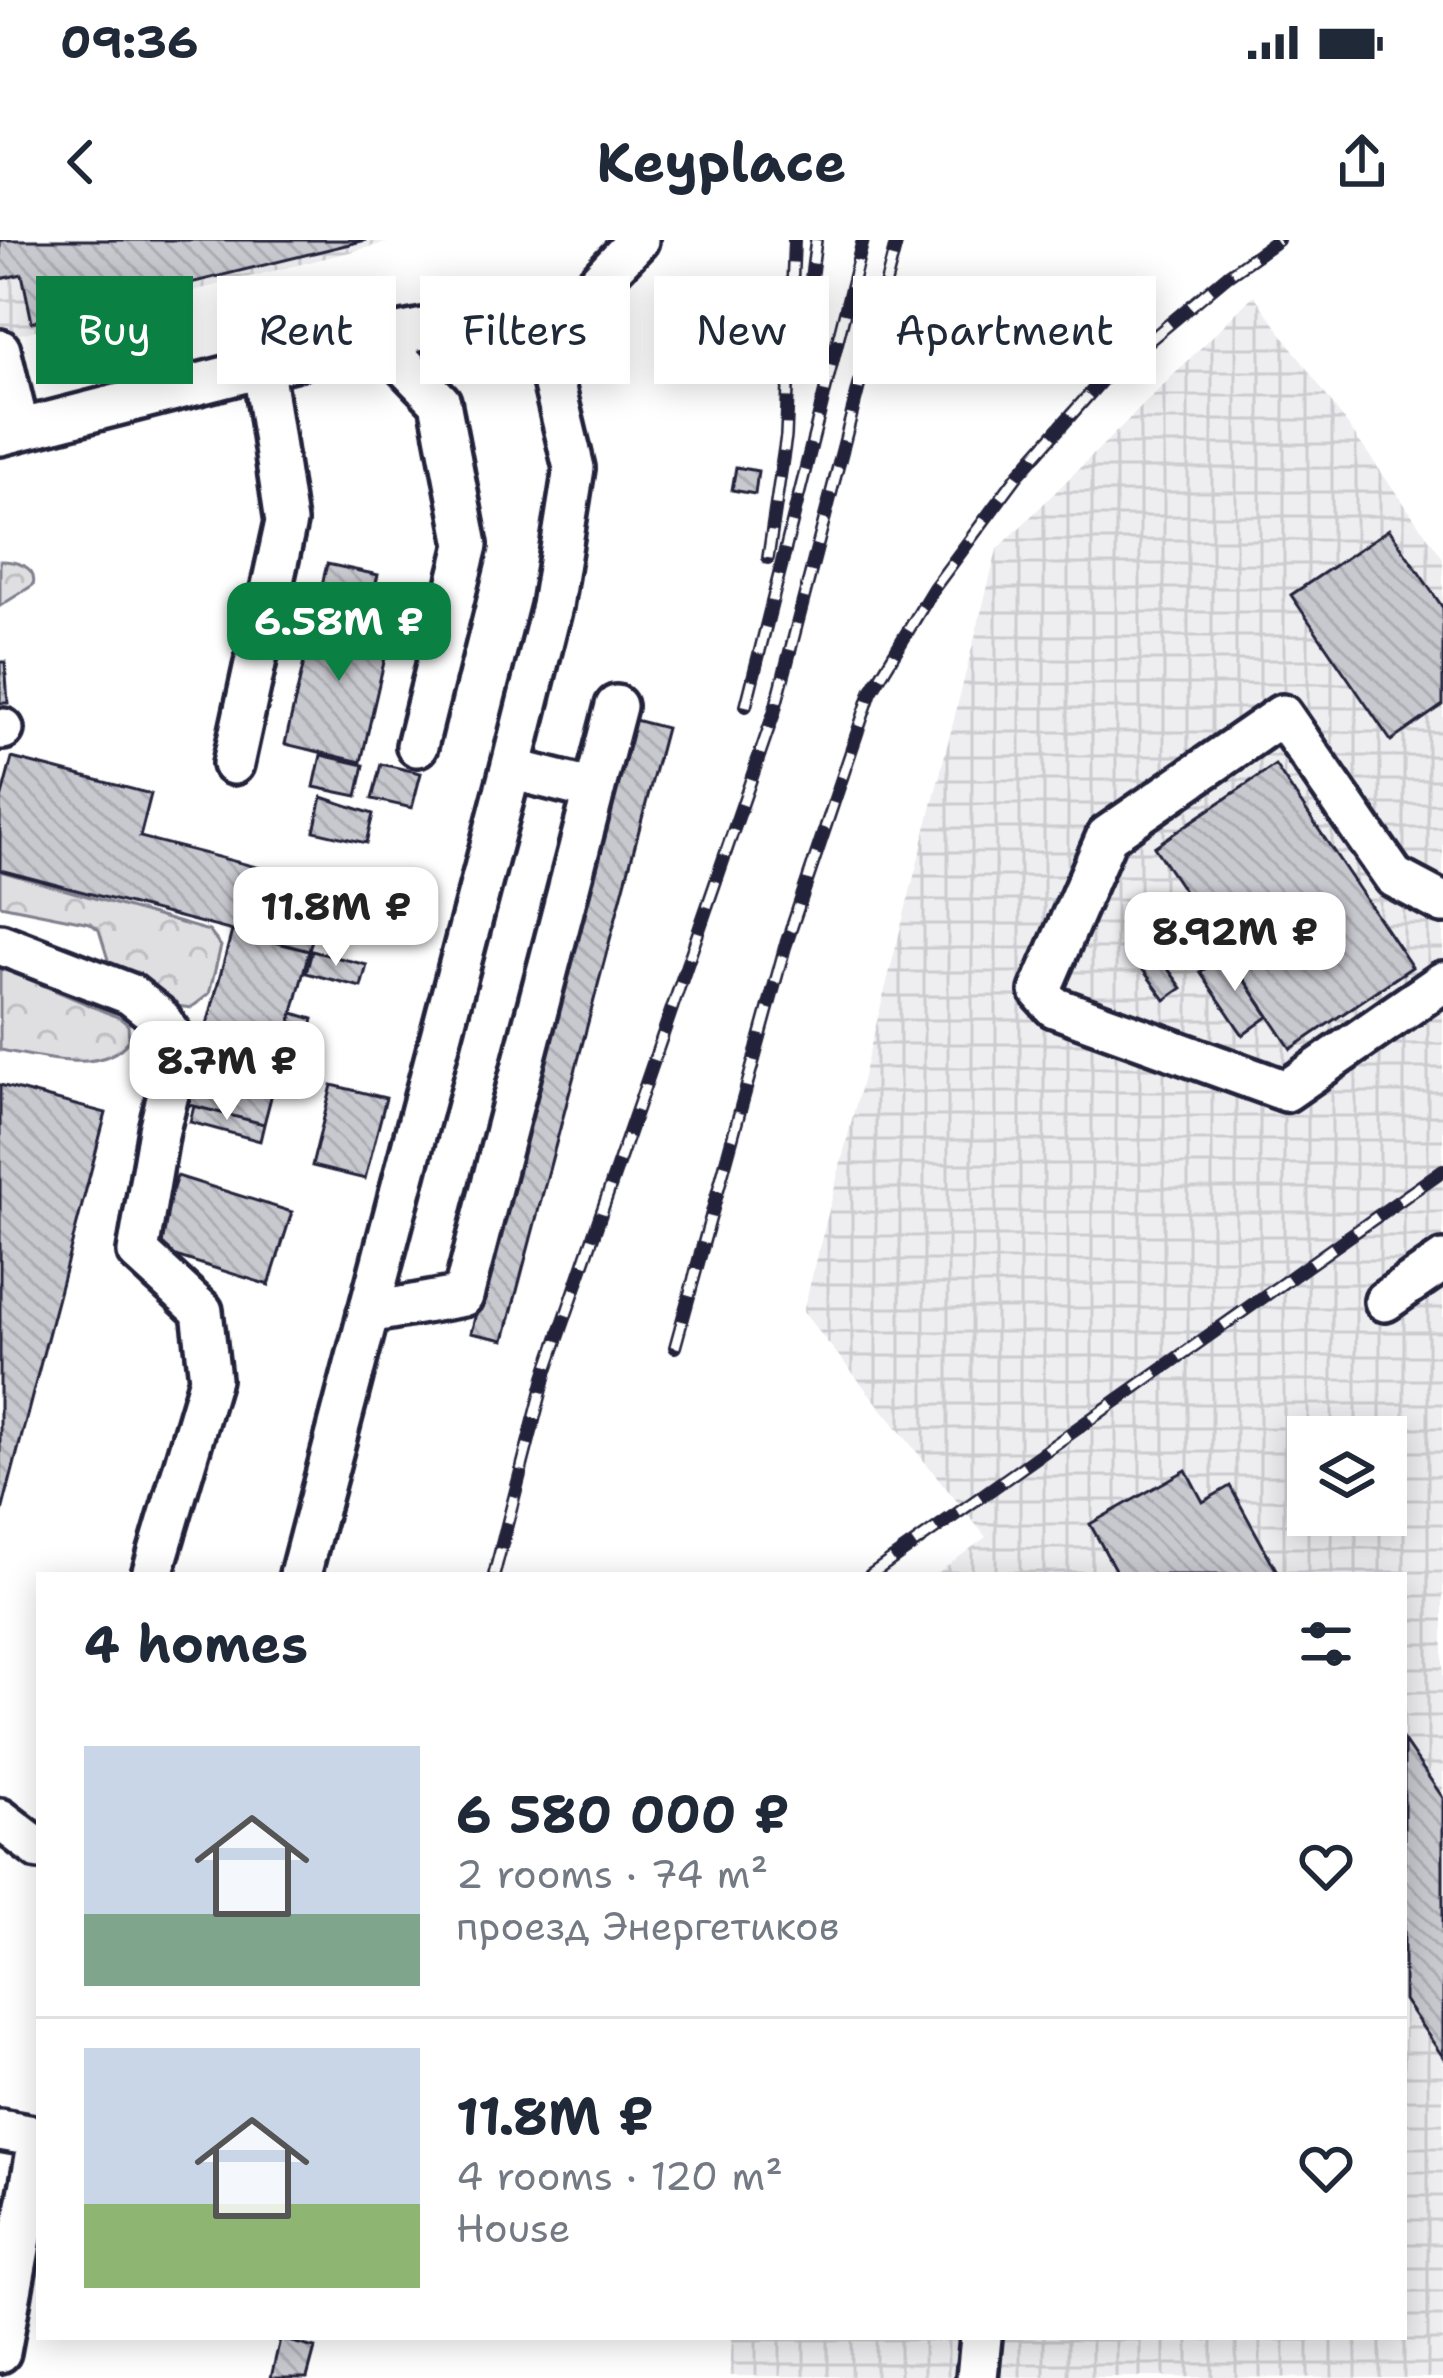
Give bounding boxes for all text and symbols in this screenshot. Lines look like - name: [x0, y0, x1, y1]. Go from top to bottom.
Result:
- text: 09:36: [60, 12, 198, 72]
- text: Keyplace: [596, 126, 847, 198]
- icon: back: [48, 129, 114, 195]
- icon: share: [1329, 129, 1395, 195]
- chip: Buy: [36, 276, 193, 384]
- chip: Rent: [217, 276, 396, 384]
- chip: Filters: [420, 276, 630, 384]
- chip: New: [654, 276, 829, 384]
- chip: Apartment: [853, 276, 1156, 384]
- pin: 6.58M ₽: [228, 582, 450, 684]
- text: 6.58M ₽: [254, 595, 424, 647]
- pin: 11.8M ₽: [225, 867, 447, 969]
- text: 11.8M ₽: [260, 880, 412, 932]
- pin: 8.92M ₽: [1124, 892, 1346, 994]
- text: 8.92M ₽: [1152, 905, 1318, 957]
- pin: 8.7M ₽: [129, 1021, 325, 1123]
- text: 8.7M ₽: [157, 1034, 297, 1086]
- map controls: [1287, 1416, 1407, 1536]
- button: layers: [1287, 1416, 1407, 1536]
- text: 4 homes: [84, 1610, 308, 1678]
- icon: filters: [1293, 1611, 1359, 1677]
- text: 6 580 000 ₽: [456, 1780, 790, 1848]
- icon: home: [180, 1794, 324, 1938]
- icon: heart: [1293, 1833, 1359, 1899]
- text: 2 rooms · 74 m²: [456, 1848, 768, 1900]
- text: проезд Энергетиков: [456, 1900, 839, 1952]
- text: 11.8M ₽: [456, 2082, 654, 2150]
- icon: home: [180, 2096, 324, 2240]
- icon: heart: [1293, 2135, 1359, 2201]
- text: 4 rooms · 120 m²: [456, 2150, 783, 2202]
- text: House: [456, 2202, 571, 2254]

